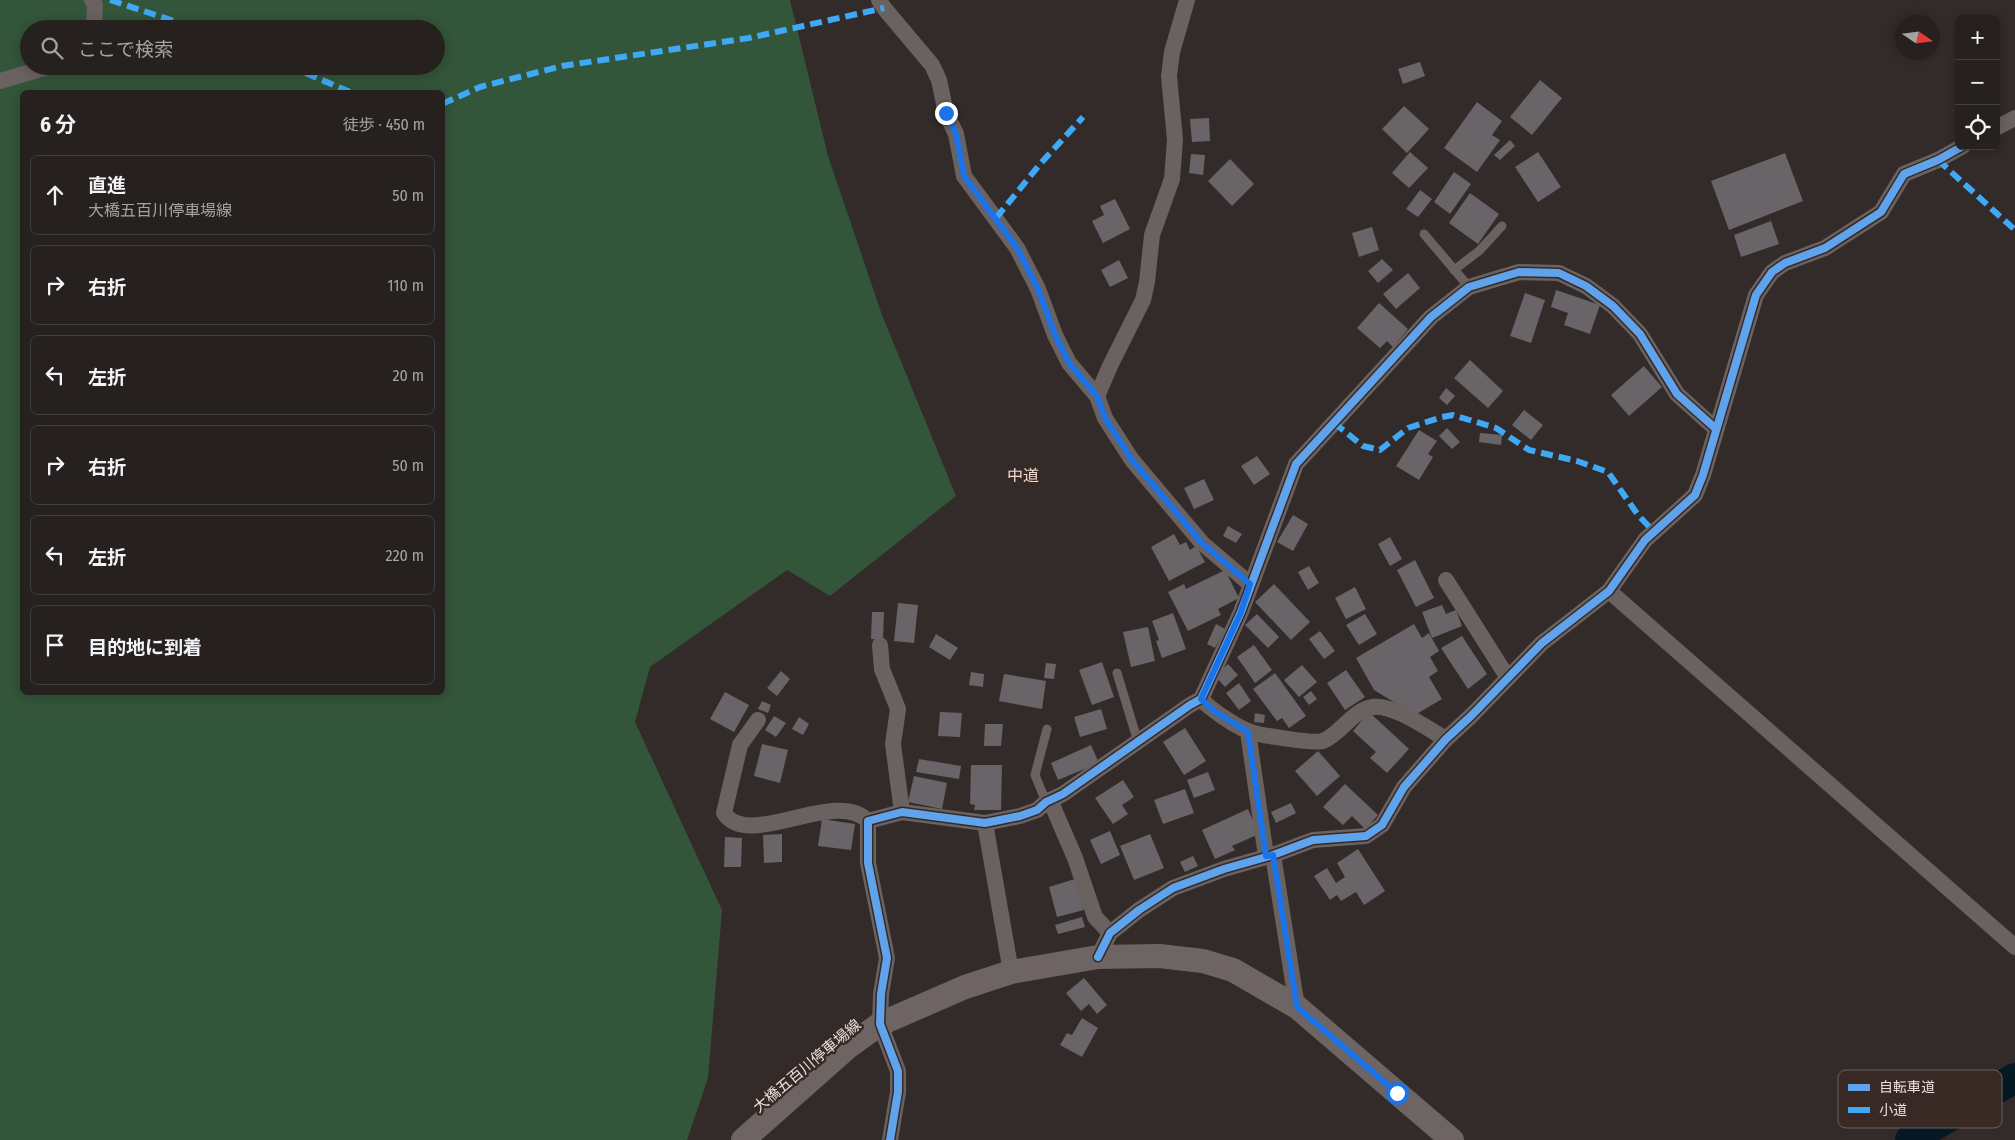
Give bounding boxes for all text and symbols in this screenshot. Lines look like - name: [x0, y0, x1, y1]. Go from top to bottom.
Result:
- north arrow: [1895, 15, 1940, 60]
- map controls: [1955, 15, 2000, 150]
- button: +: [1955, 15, 2000, 60]
- search box: [20, 20, 445, 75]
- icon: search: [38, 34, 66, 62]
- text: ここで検索: [78, 38, 173, 61]
- button: −: [1955, 60, 2000, 105]
- route end: [935, 102, 958, 125]
- button: locate: [1955, 105, 2000, 150]
- text: 6 分: [40, 112, 76, 138]
- text: 徒歩 · 450 m: [343, 115, 425, 134]
- text: 直進: [88, 174, 126, 197]
- icon: ahead: [41, 181, 69, 209]
- text: 50 m: [392, 186, 424, 205]
- text: 大橋五百川停車場線: [88, 201, 232, 220]
- icon: right: [41, 271, 69, 299]
- text: 右折: [88, 276, 126, 299]
- text: 110 m: [387, 276, 424, 295]
- icon: left: [41, 361, 69, 389]
- text: 左折: [88, 366, 126, 389]
- text: 20 m: [393, 366, 424, 385]
- icon: right: [41, 451, 69, 479]
- text: 右折: [88, 456, 126, 479]
- text: 50 m: [392, 456, 424, 475]
- district label: 中道: [1007, 466, 1039, 485]
- icon: left: [41, 541, 69, 569]
- text: 左折: [88, 546, 126, 569]
- text: 220 m: [385, 546, 424, 565]
- icon: arrive: [41, 631, 69, 659]
- text: 目的地に到着: [88, 636, 202, 659]
- street label: 大橋五百川停車場線: [750, 1016, 864, 1116]
- legend: [1838, 1070, 2002, 1128]
- text: 自転車道: [1879, 1079, 1935, 1096]
- route start: [1386, 1082, 1409, 1105]
- text: 小道: [1879, 1102, 1907, 1119]

